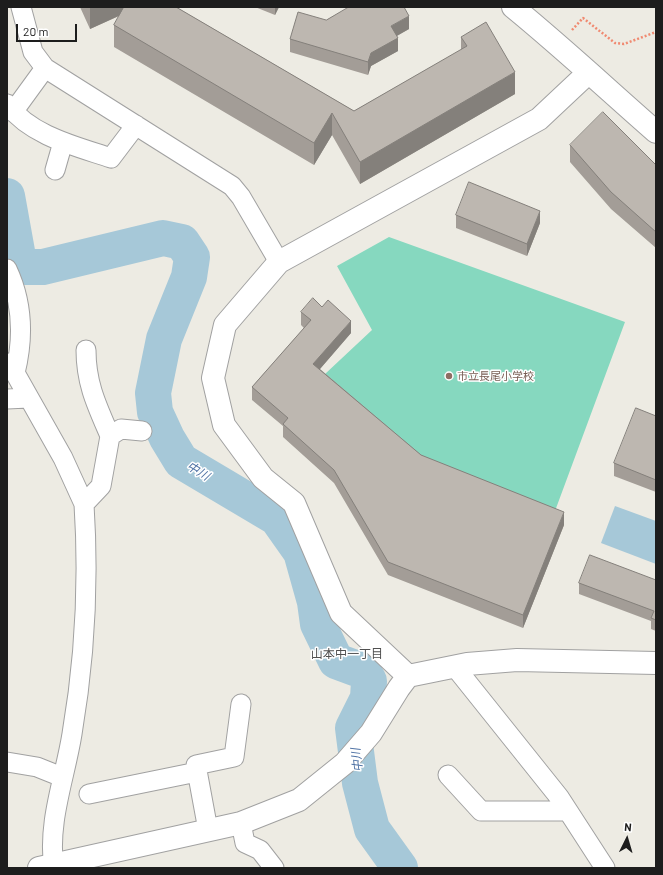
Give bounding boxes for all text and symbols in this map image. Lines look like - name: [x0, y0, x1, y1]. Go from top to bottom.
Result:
- scale bar: [18, 16, 79, 42]
- text: 20 m: [23, 24, 49, 38]
- place label: 市立長尾小学校: [457, 369, 534, 383]
- marker: 市立長尾小学校: [444, 371, 454, 381]
- water label: 中川: [184, 459, 212, 483]
- district label: 山本中一丁目: [311, 647, 383, 661]
- water label: 中川: [348, 747, 366, 773]
- north arrow: [607, 819, 647, 859]
- text: N: [624, 820, 632, 833]

